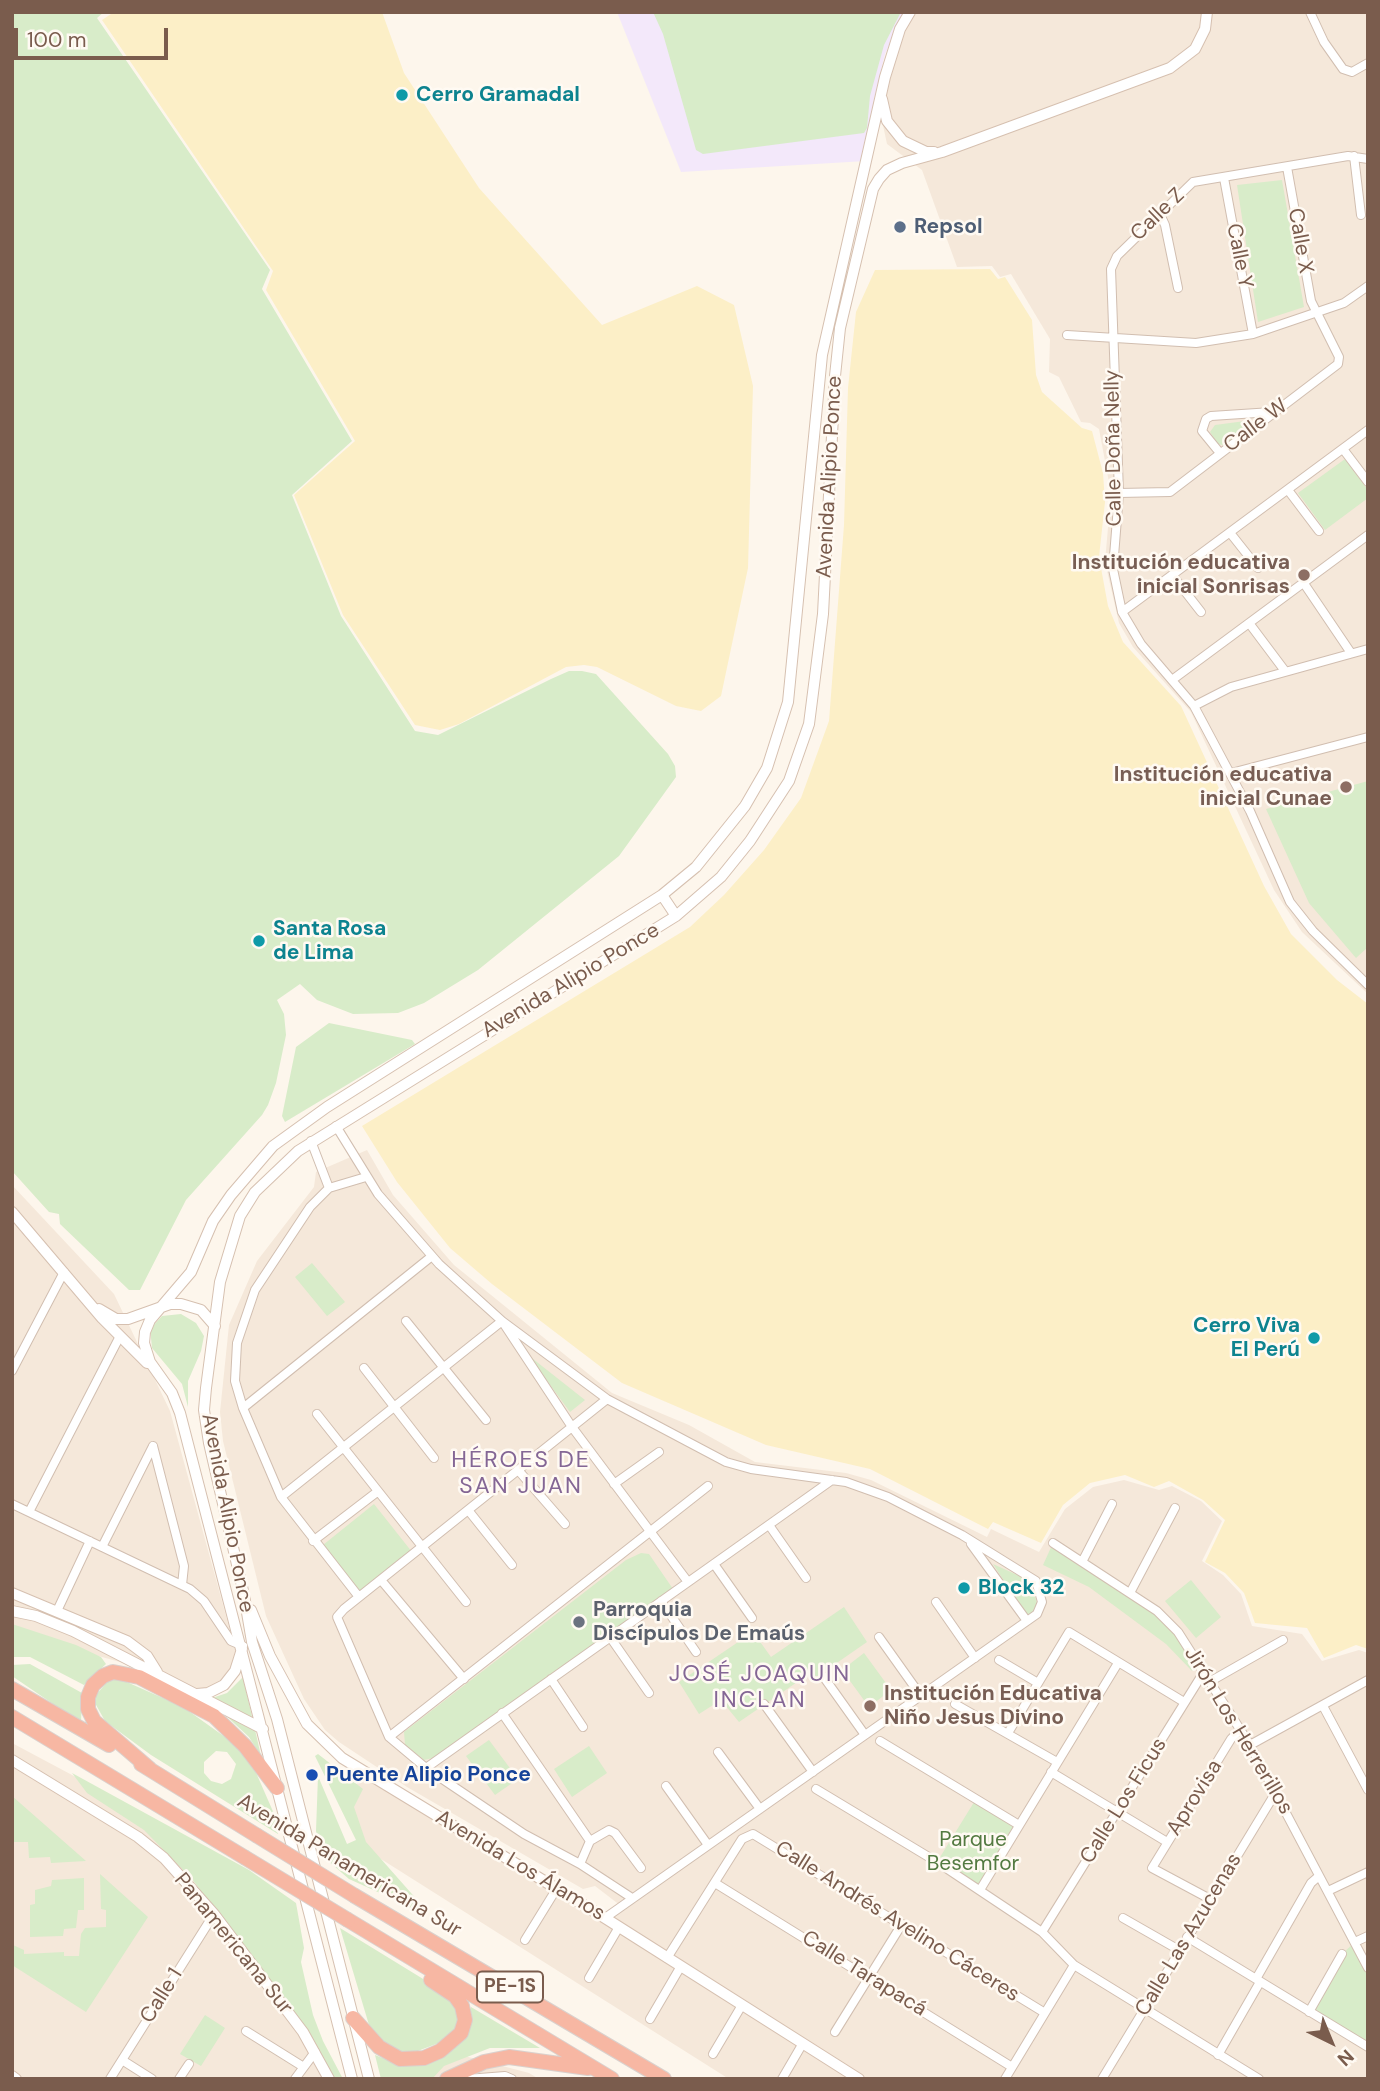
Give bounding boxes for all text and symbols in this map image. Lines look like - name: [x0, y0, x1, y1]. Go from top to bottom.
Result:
- scale bar: [18, 14, 172, 58]
- text: 100 m: [27, 26, 87, 54]
- place label: Cerro Gramadal: [416, 82, 580, 108]
- marker: Cerro Gramadal: [394, 87, 410, 103]
- street label: Calle Z: [1126, 183, 1190, 247]
- street label: Calle X: [1282, 206, 1318, 276]
- place label: Repsol: [914, 214, 983, 240]
- marker: Repsol: [892, 219, 908, 235]
- street label: Calle Y: [1220, 221, 1258, 291]
- street label: Calle Doña Nelly: [1100, 369, 1128, 527]
- street label: Avenida Alipio Ponce: [812, 375, 848, 579]
- street label: Calle W: [1219, 394, 1293, 458]
- place label: Institución educativa inicial Sonrisas: [1072, 550, 1290, 600]
- marker: Institución educativa inicial Sonrisas: [1296, 567, 1312, 583]
- place label: Institución educativa inicial Cunae: [1114, 762, 1332, 812]
- marker: Institución educativa inicial Cunae: [1338, 779, 1354, 795]
- place label: Santa Rosa de Lima: [273, 916, 386, 966]
- street label: Avenida Alipio Ponce: [478, 918, 664, 1044]
- marker: Santa Rosa de Lima: [251, 933, 267, 949]
- place label: Cerro Viva El Perú: [1193, 1313, 1300, 1363]
- marker: Cerro Viva El Perú: [1306, 1330, 1322, 1346]
- street label: Avenida Alipio Ponce: [195, 1411, 259, 1615]
- district label: HÉROES DE SAN JUAN: [452, 1447, 590, 1501]
- place label: Block 32: [978, 1575, 1064, 1601]
- marker: Block 32: [956, 1580, 972, 1596]
- place label: Parroquia Discípulos De Emaús: [593, 1597, 805, 1647]
- marker: Parroquia Discípulos De Emaús: [571, 1614, 587, 1630]
- street label: Jirón Los Herrerillos: [1178, 1643, 1298, 1819]
- district label: JOSÉ JOAQUIN INCLAN: [670, 1661, 850, 1715]
- place label: Institución Educativa Niño Jesus Divino: [884, 1681, 1102, 1731]
- marker: Institución Educativa Niño Jesus Divino: [862, 1698, 878, 1714]
- street label: Calle Los Ficus: [1075, 1734, 1173, 1868]
- street label: Aprovisa: [1162, 1756, 1228, 1840]
- place label: Puente Alipio Ponce: [326, 1762, 531, 1788]
- marker: Puente Alipio Ponce: [304, 1767, 320, 1783]
- street label: Avenida Panamericana Sur: [232, 1789, 466, 1943]
- street label: Avenida Los Álamos: [431, 1805, 609, 1927]
- park label: Parque Besemfor: [927, 1827, 1019, 1877]
- street label: Calle Andrés Avelino Cáceres: [770, 1836, 1024, 2008]
- street label: Calle Las Azucenas: [1130, 1849, 1248, 2021]
- street label: Panamericana Sur: [168, 1868, 298, 2020]
- street label: Calle Tarapacá: [797, 1926, 931, 2022]
- street label: Calle 1: [135, 1964, 189, 2028]
- road number: PE-1S: [477, 1971, 543, 2002]
- north arrow: [1296, 2007, 1366, 2077]
- text: N: [1332, 2044, 1359, 2072]

